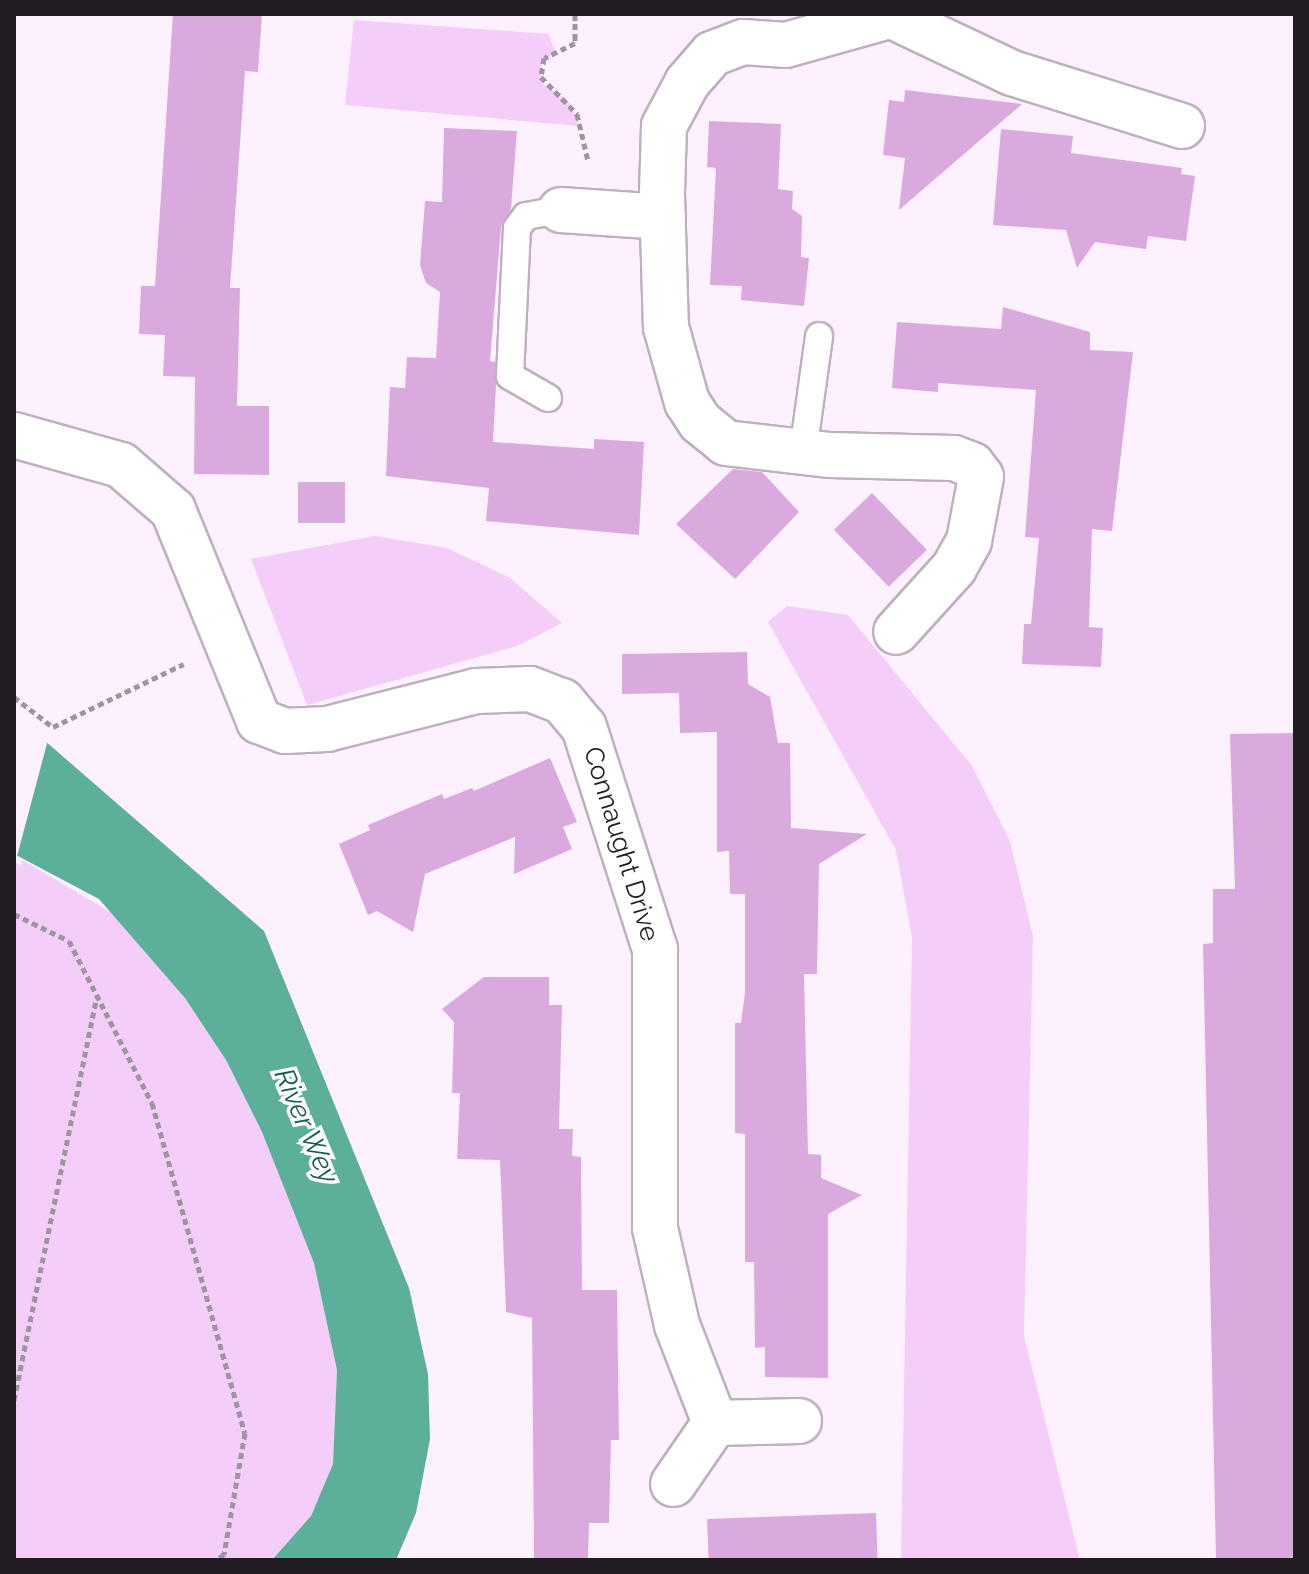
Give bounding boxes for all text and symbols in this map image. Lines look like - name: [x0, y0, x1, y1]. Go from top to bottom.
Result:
- street label: Connaught Drive: [577, 743, 665, 945]
- water label: River Wey: [267, 1063, 345, 1189]

